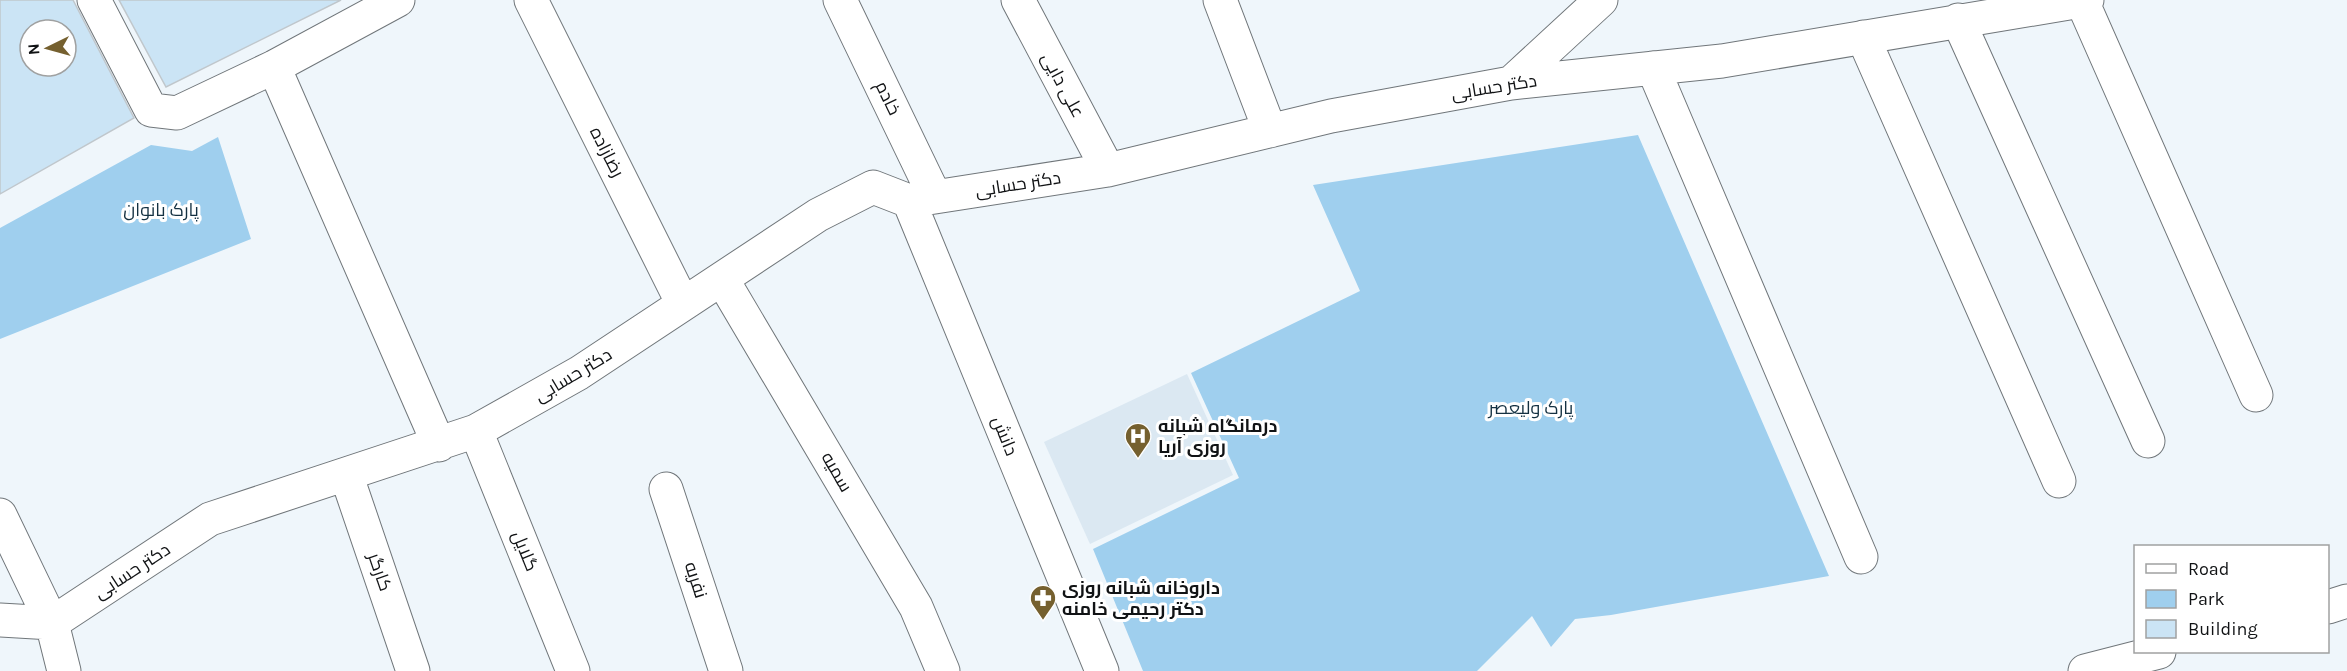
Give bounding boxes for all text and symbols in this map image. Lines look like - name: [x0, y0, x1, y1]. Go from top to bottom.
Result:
- north arrow: [18, 18, 78, 78]
- text: N: [24, 43, 44, 56]
- street label: علی دایی: [1037, 49, 1089, 121]
- street label: دکتر حسابی: [1450, 69, 1538, 105]
- street label: خادم: [869, 77, 906, 119]
- street label: رضازاده: [585, 123, 629, 181]
- street label: دکتر حسابی: [974, 166, 1062, 202]
- park label: پارک بانوان: [123, 199, 199, 222]
- street label: دکتر حسابی: [530, 343, 616, 407]
- park label: پارک ولیعصر: [1488, 397, 1574, 420]
- street label: دانش: [987, 413, 1023, 459]
- place label: درمانگاه شبانه روزی آریا: [1158, 415, 1277, 458]
- hospital icon: درمانگاه شبانه روزی آریا: [1123, 421, 1153, 459]
- street label: سمیه: [817, 448, 857, 496]
- street label: گلایل: [507, 528, 543, 574]
- street label: دکتر حسابی: [90, 538, 174, 604]
- legend: [2134, 545, 2329, 653]
- street label: کارگر: [363, 549, 397, 594]
- text: Road: [2188, 558, 2229, 580]
- street label: نفریه: [680, 559, 712, 601]
- place label: داروخانه شبانه روزی دکتر رحیمی خامنه: [1062, 577, 1220, 620]
- pharmacy icon: داروخانه شبانه روزی دکتر رحیمی خامنه: [1028, 583, 1058, 621]
- text: Park: [2188, 588, 2225, 610]
- text: Building: [2188, 618, 2258, 640]

